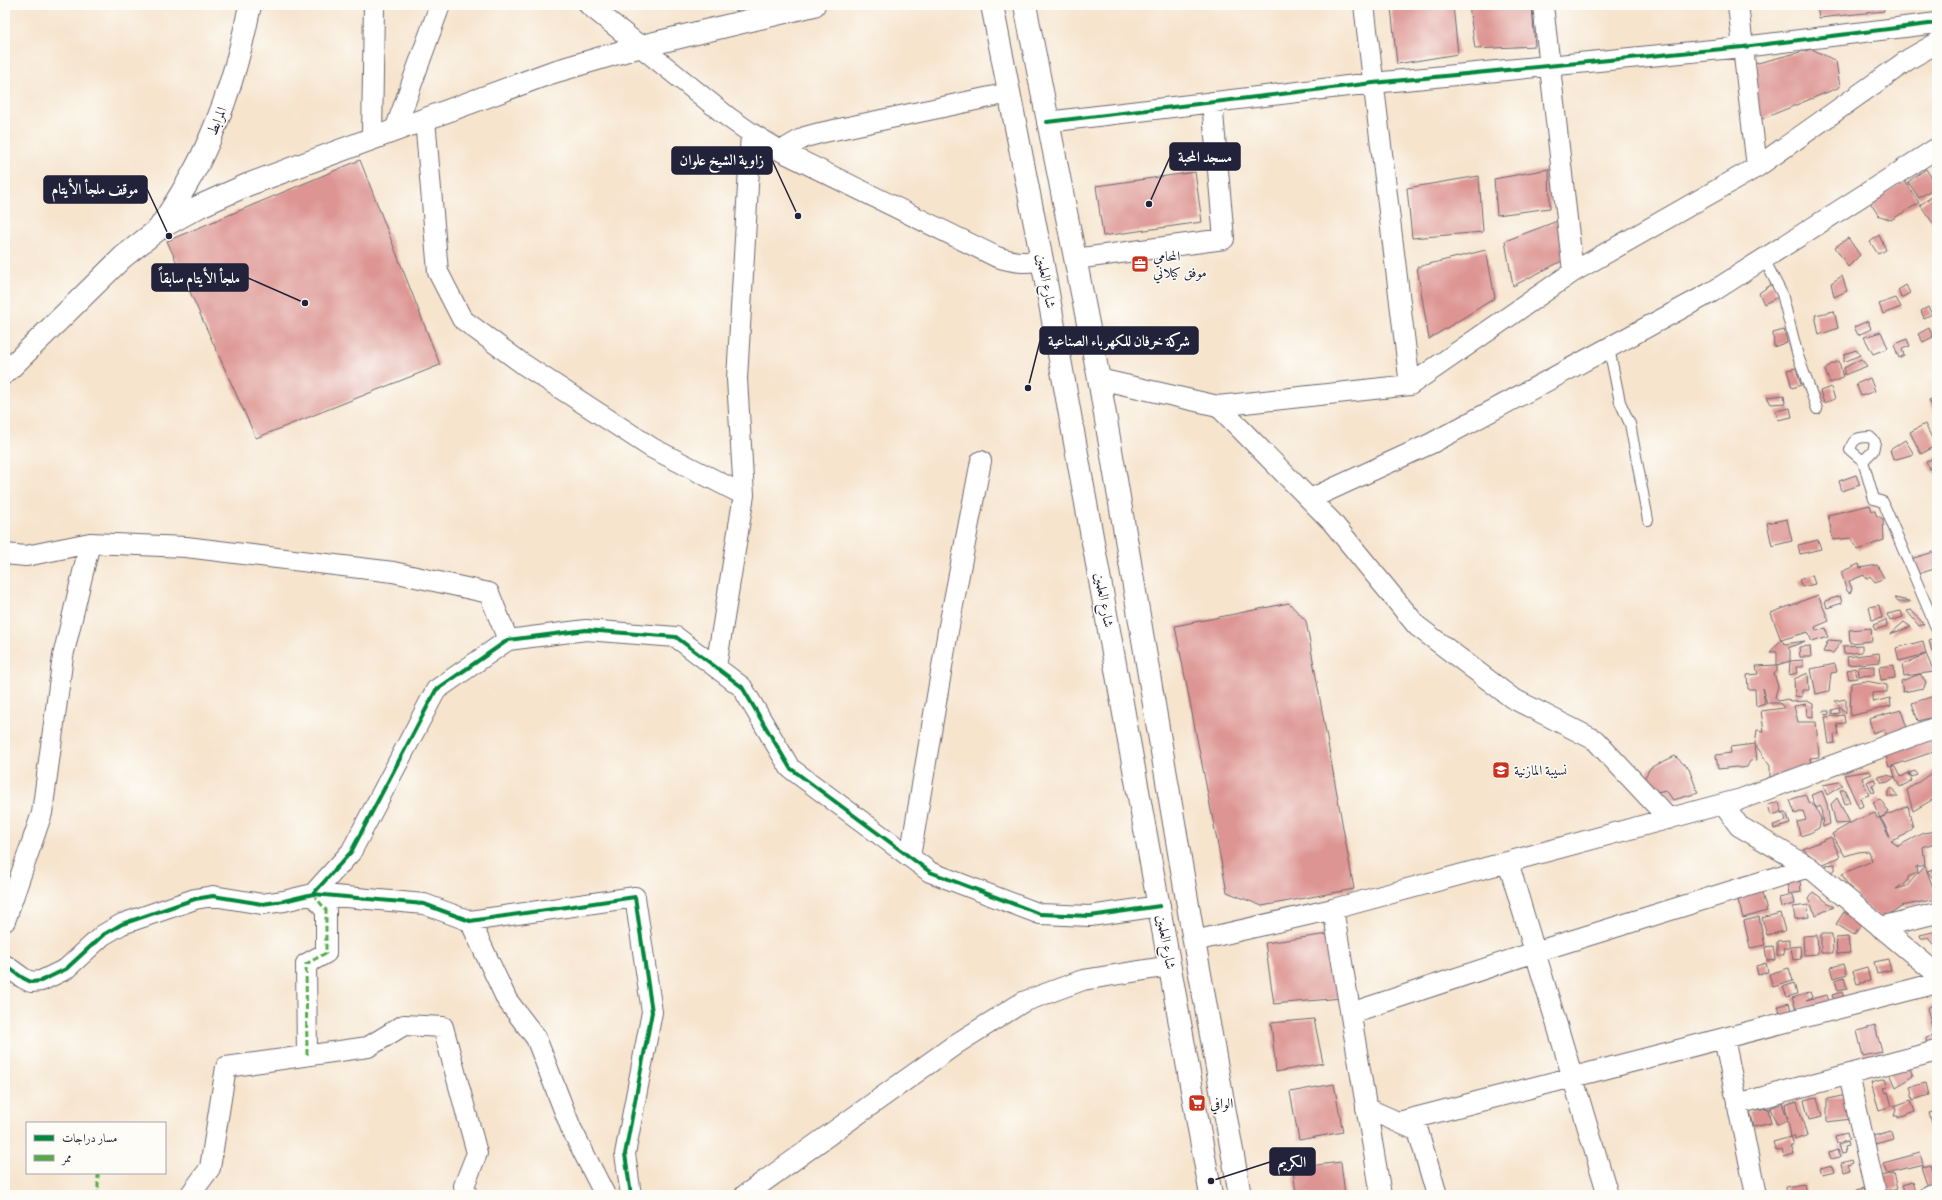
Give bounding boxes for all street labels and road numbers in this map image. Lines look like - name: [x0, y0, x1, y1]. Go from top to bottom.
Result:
- street label: المرابط: [203, 104, 231, 138]
- street label: شارع العلمين: [1030, 252, 1060, 310]
- street label: شارع العلمين: [1088, 571, 1118, 629]
- street label: شارع العلمين: [1150, 913, 1180, 971]

